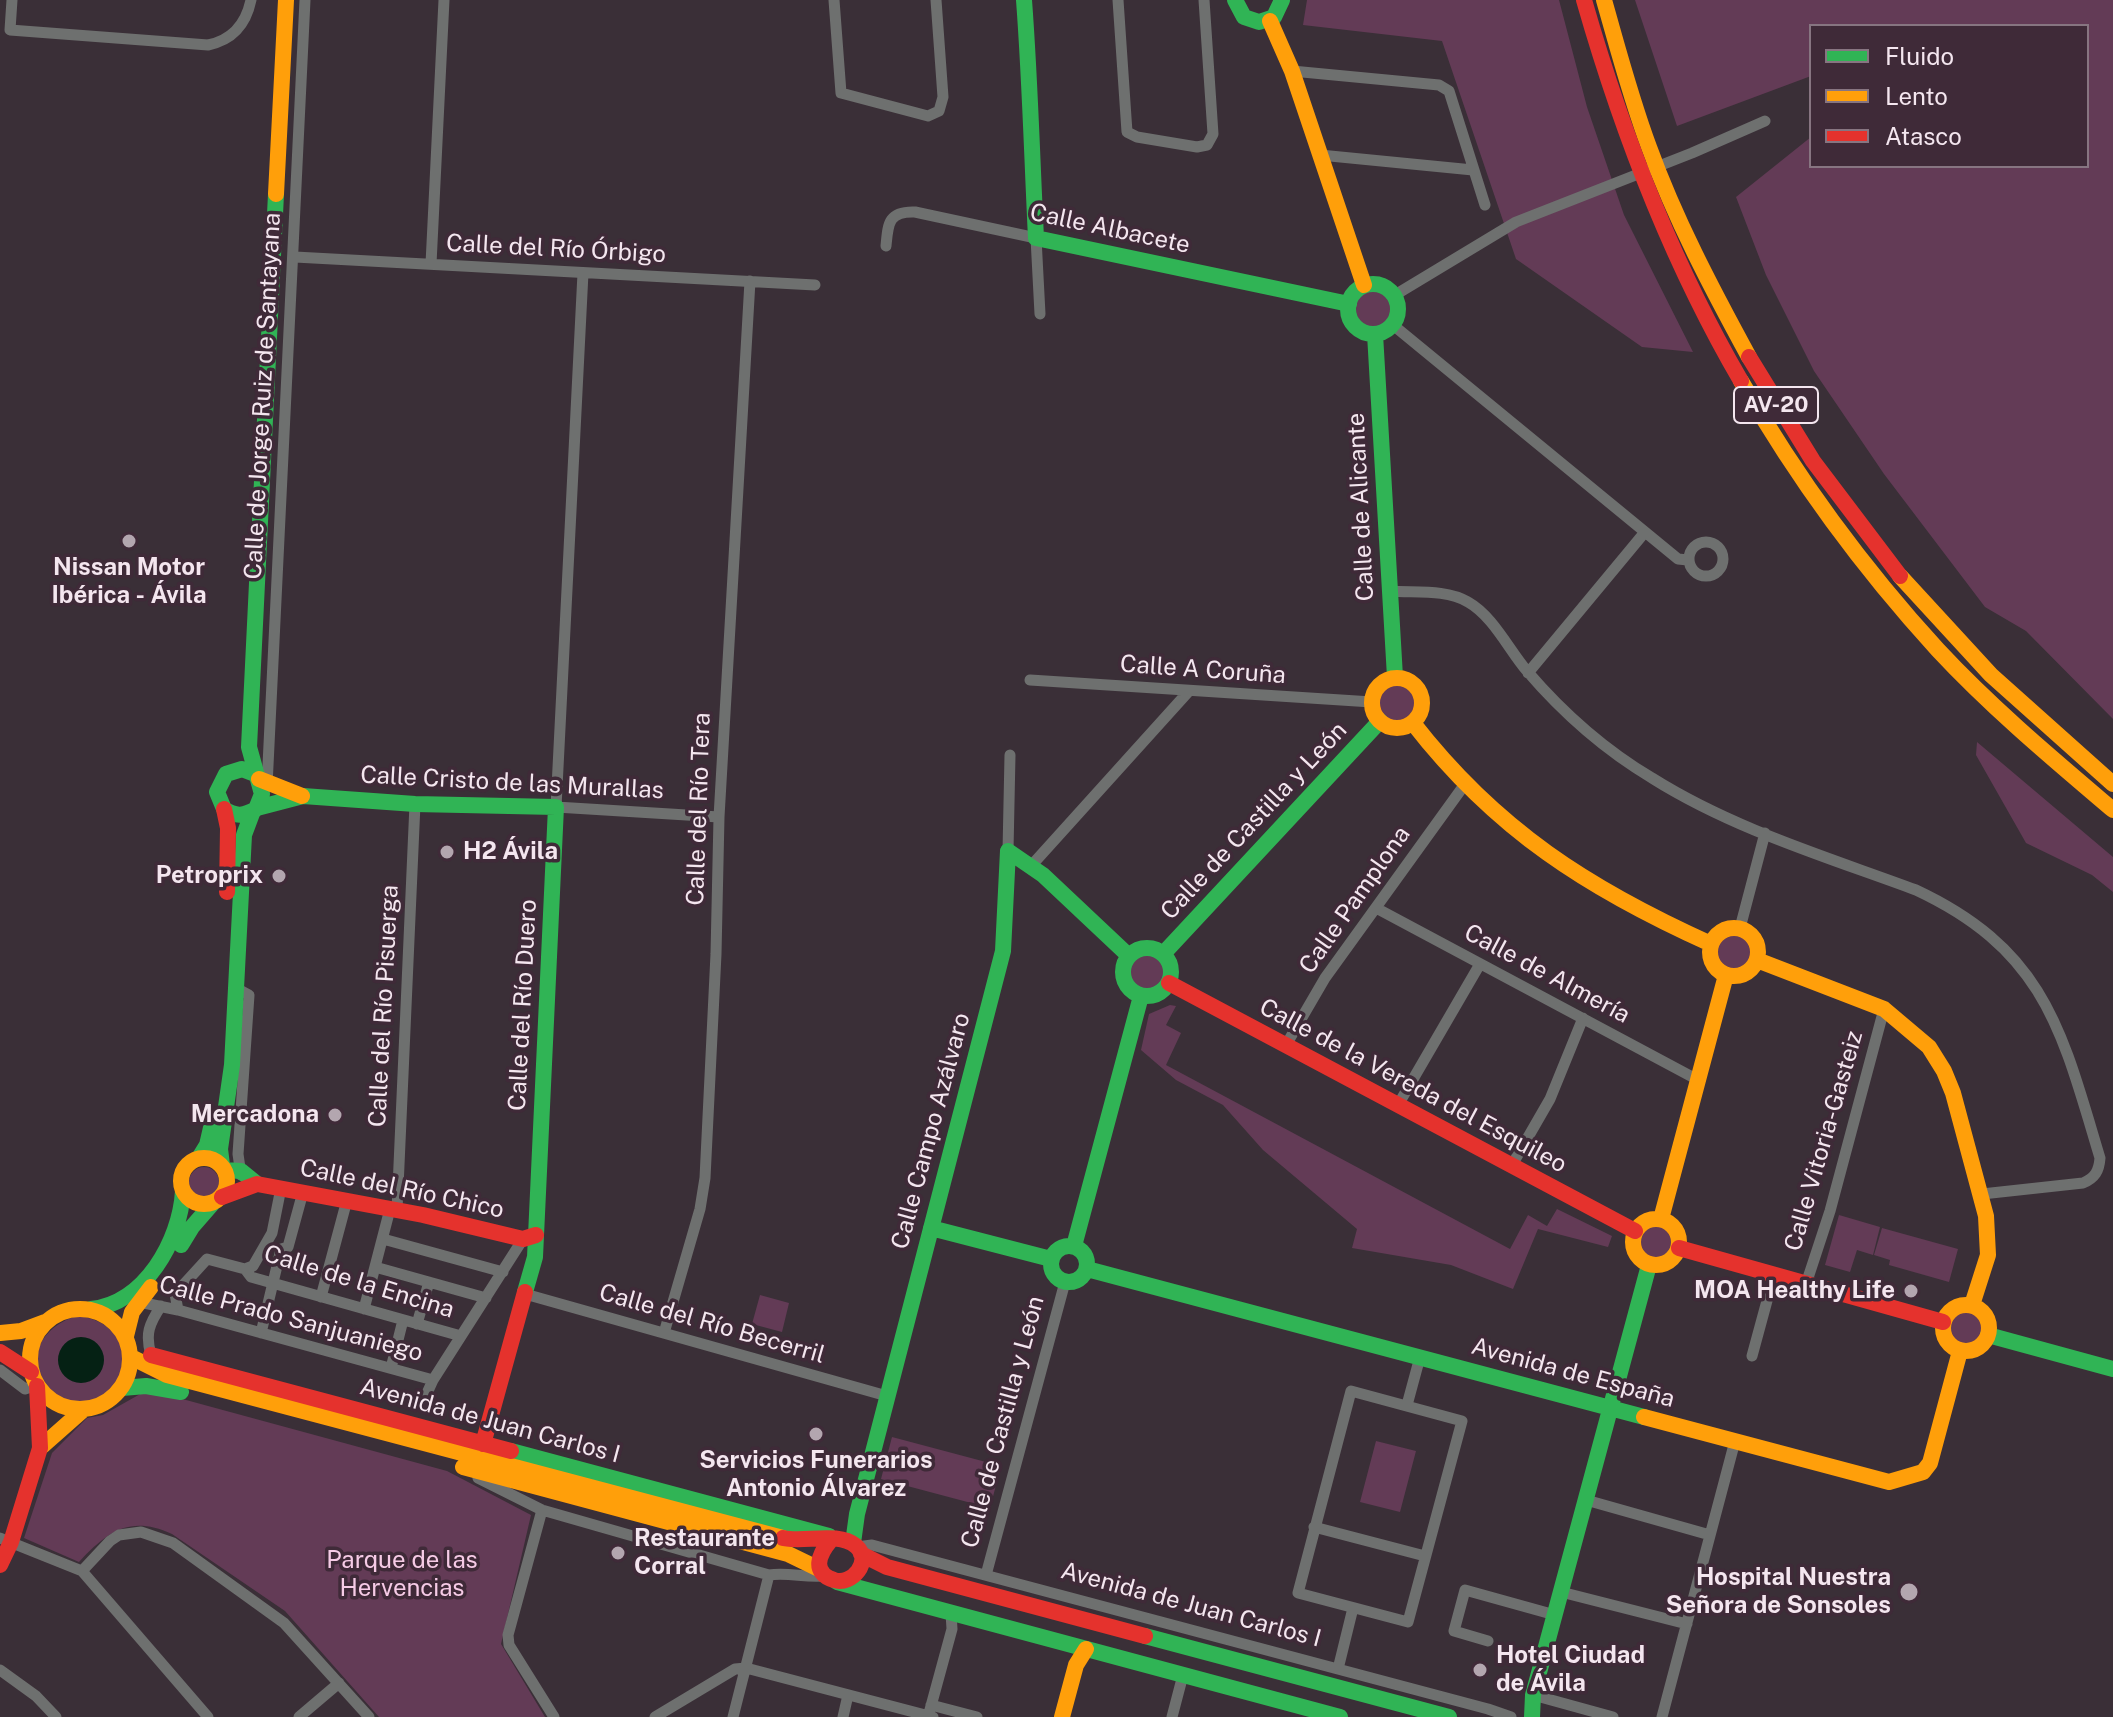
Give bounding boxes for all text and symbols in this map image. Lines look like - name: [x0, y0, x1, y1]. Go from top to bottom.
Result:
- legend: [1809, 24, 2089, 168]
- text: Fluido: [1885, 42, 1954, 70]
- text: Lento: [1885, 82, 1948, 110]
- text: Atasco: [1885, 122, 1962, 150]
- street label: Calle Albacete: [1027, 198, 1193, 260]
- street label: Calle de Jorge Ruiz de Santayana: [239, 212, 287, 580]
- street label: Calle del Río Órbigo: [445, 229, 667, 269]
- road number: AV-20: [1734, 387, 1818, 423]
- street label: Calle de Alicante: [1342, 412, 1380, 602]
- marker: Nissan Motor Ibérica - Ávila: [120, 532, 138, 550]
- place label: Nissan Motor Ibérica - Ávila: [51, 554, 207, 610]
- street label: Calle A Coruña: [1119, 650, 1287, 690]
- street label: Calle del Río Tera: [681, 712, 717, 906]
- street label: Calle de Castilla y León: [1155, 716, 1353, 926]
- street label: Calle Cristo de las Murallas: [360, 761, 664, 805]
- street label: Calle Pamplona: [1293, 821, 1417, 979]
- place label: H2 Ávila: [463, 838, 558, 866]
- marker: H2 Ávila: [438, 843, 456, 861]
- place label: Petroprix: [156, 862, 263, 890]
- marker: Petroprix: [270, 867, 288, 885]
- street label: Calle del Río Pisuerga: [363, 884, 405, 1128]
- street label: Calle del Río Duero: [503, 898, 543, 1112]
- street label: Calle de Almería: [1459, 918, 1635, 1030]
- street label: Calle de la Vereda del Esquileo: [1255, 993, 1571, 1179]
- street label: Calle Campo Azálvaro: [886, 1010, 976, 1252]
- street label: Calle Vitoria-Gasteiz: [1779, 1028, 1869, 1254]
- place label: Mercadona: [191, 1101, 319, 1129]
- marker: Mercadona: [326, 1106, 344, 1124]
- street label: Calle del Río Chico: [297, 1153, 507, 1225]
- street label: Calle de la Encina: [261, 1239, 457, 1325]
- street label: Calle Prado Sanjuaniego: [156, 1270, 426, 1368]
- place label: MOA Healthy Life: [1694, 1277, 1895, 1305]
- street label: Calle del Río Becerril: [596, 1278, 828, 1370]
- marker: MOA Healthy Life: [1902, 1282, 1920, 1300]
- street label: Calle de Castilla y León: [956, 1293, 1050, 1551]
- street label: Avenida de España: [1468, 1332, 1678, 1414]
- street label: Avenida de Juan Carlos I: [357, 1372, 623, 1470]
- marker: Servicios Funerarios Antonio Álvarez: [807, 1425, 825, 1443]
- place label: Servicios Funerarios Antonio Álvarez: [699, 1447, 933, 1503]
- place label: Restaurante Corral: [634, 1525, 775, 1581]
- marker: Restaurante Corral: [609, 1544, 627, 1562]
- park label: Parque de las Hervencias: [326, 1547, 478, 1603]
- street label: Avenida de Juan Carlos I: [1058, 1556, 1324, 1654]
- place label: Hospital Nuestra Señora de Sonsoles: [1666, 1564, 1891, 1620]
- marker: Hospital Nuestra Señora de Sonsoles: [1898, 1581, 1920, 1603]
- place label: Hotel Ciudad de Ávila: [1496, 1642, 1645, 1698]
- marker: Hotel Ciudad de Ávila: [1471, 1661, 1489, 1679]

